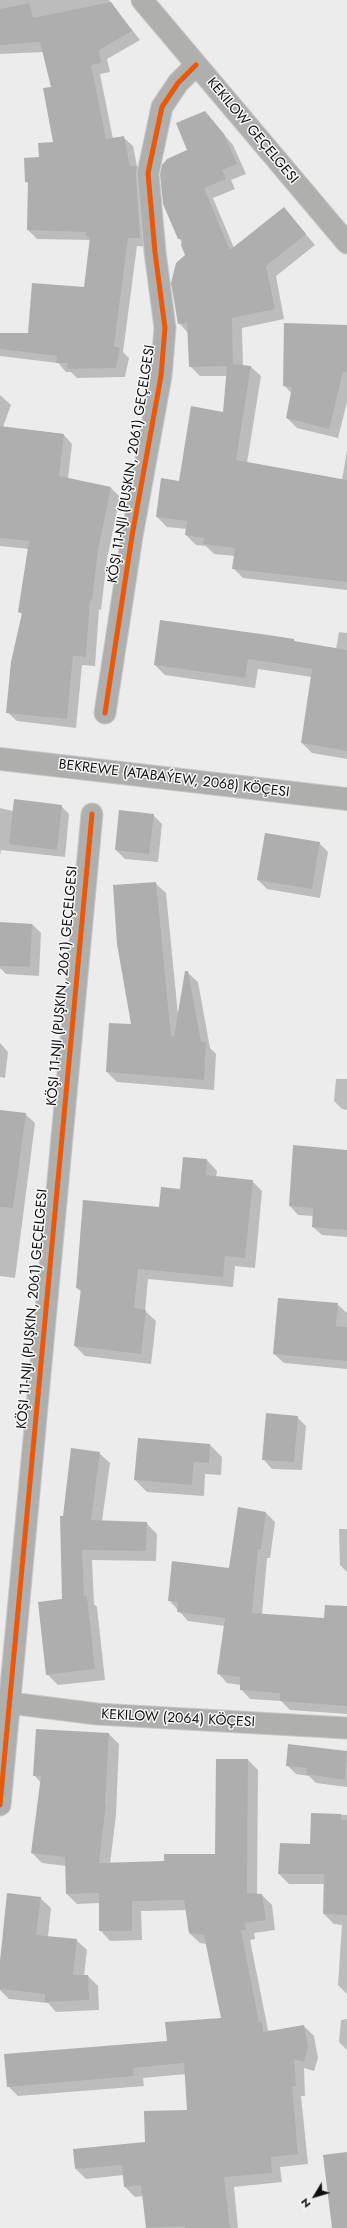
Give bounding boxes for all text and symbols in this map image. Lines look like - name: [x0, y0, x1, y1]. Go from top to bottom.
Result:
- street label: KEKILOW GEÇELGESI: [203, 75, 301, 187]
- street label: KÖŞI 11-NJI (PUŞKIN, 2061) GEÇELGESI: [105, 344, 159, 584]
- street label: BEKREWE (ATABAÝEW, 2068) KÖÇESI: [58, 757, 290, 801]
- street label: KÖŞI 11-NJI (PUŞKIN, 2061) GEÇELGESI: [44, 865, 82, 1107]
- street label: KÖŞI 11-NJI (PUŞKIN, 2061) GEÇELGESI: [14, 1188, 52, 1430]
- street label: KEKILOW (2064) KÖÇESI: [101, 1707, 255, 1731]
- north arrow: [295, 2176, 335, 2216]
- text: N: [297, 2195, 315, 2212]

